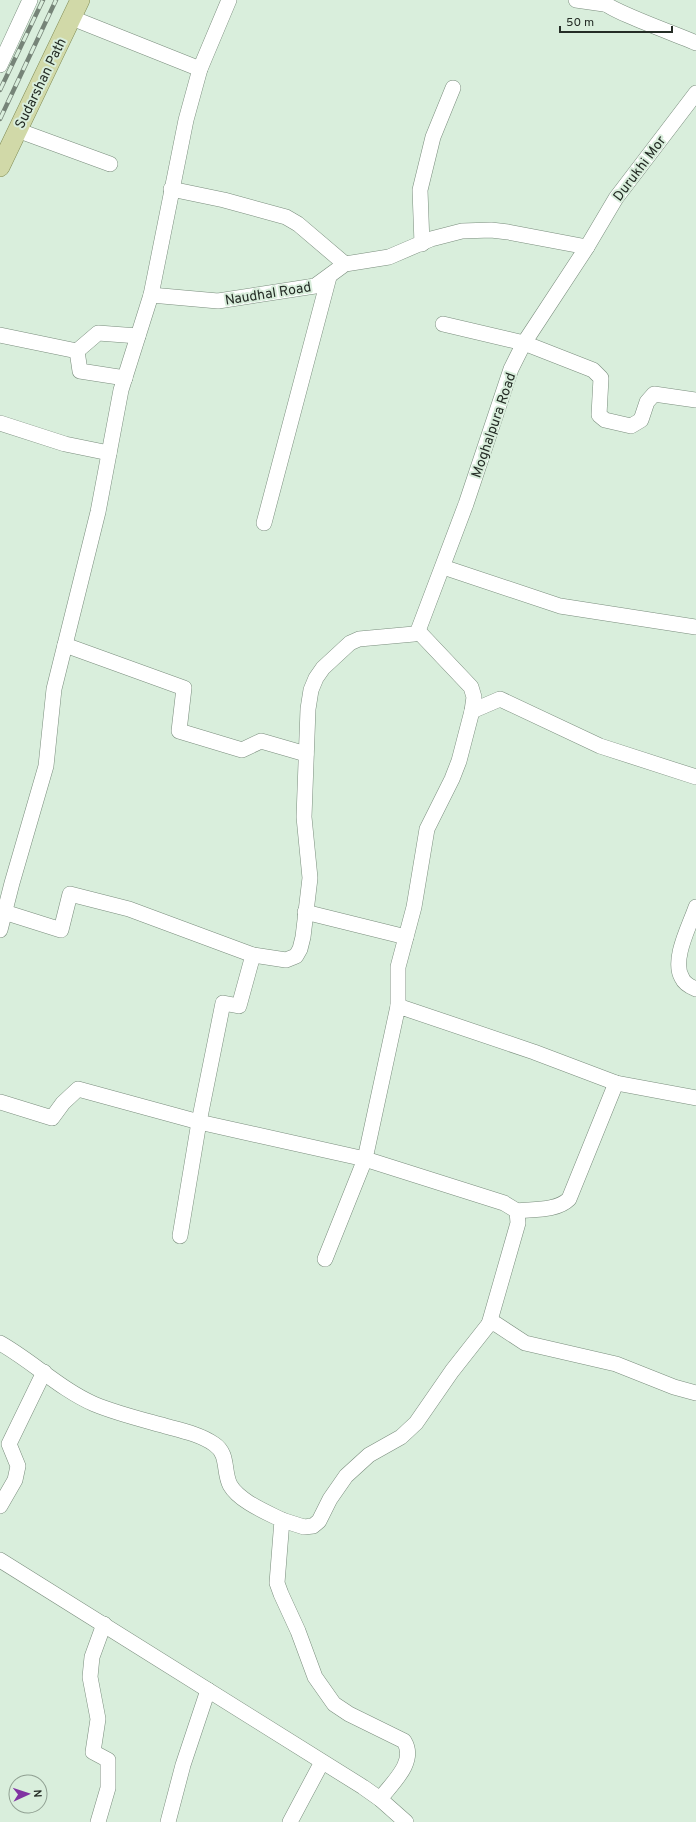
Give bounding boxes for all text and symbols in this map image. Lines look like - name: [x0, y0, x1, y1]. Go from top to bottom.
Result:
- scale bar: [560, 8, 672, 34]
- text: 50 m: [566, 15, 594, 31]
- street label: Sudarshan Path: [12, 36, 71, 132]
- street label: Durukhi Mor: [610, 132, 671, 205]
- street label: Naudhal Road: [224, 279, 313, 310]
- street label: Moghalpura Road: [468, 371, 520, 480]
- north arrow: [8, 1774, 48, 1814]
- text: N: [30, 1789, 44, 1798]

